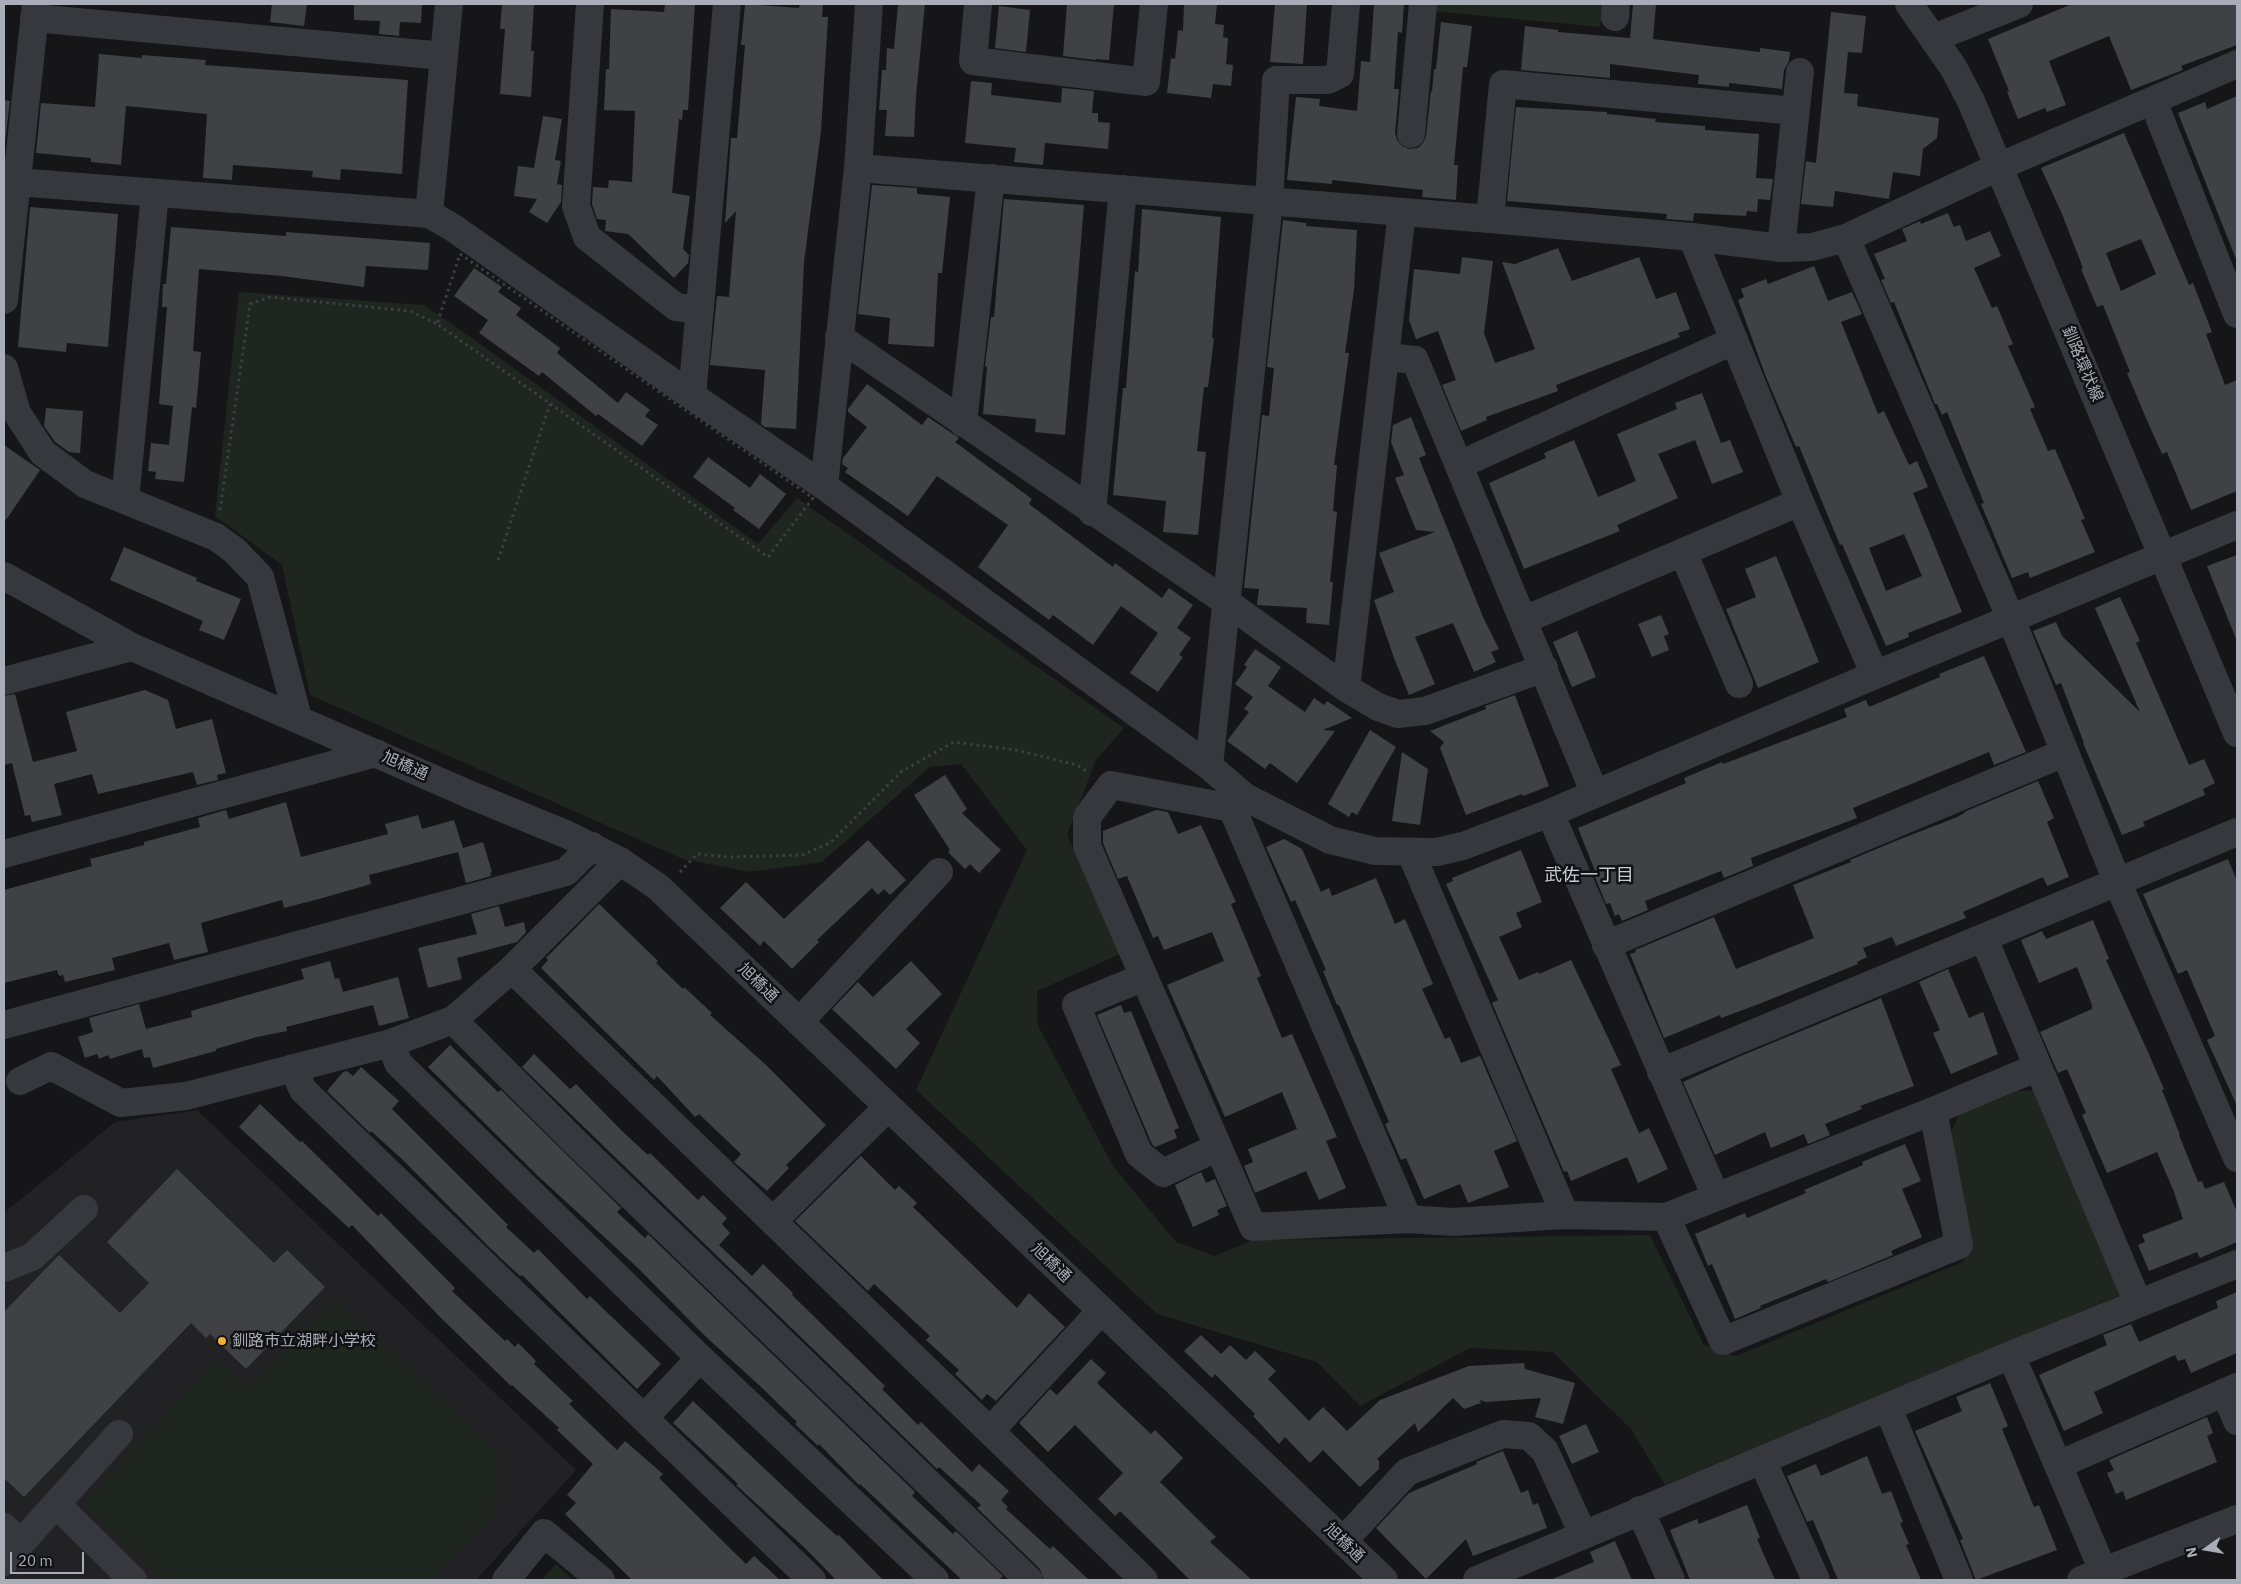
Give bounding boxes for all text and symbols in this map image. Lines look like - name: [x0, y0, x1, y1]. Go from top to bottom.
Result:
- street label: 釧路環状線: [2058, 323, 2106, 405]
- street label: 旭橋通: [379, 747, 431, 785]
- district label: 武佐一丁目: [1544, 865, 1634, 887]
- street label: 旭橋通: [734, 959, 782, 1007]
- street label: 旭橋通: [1027, 1239, 1075, 1287]
- place label: 釧路市立湖畔小学校: [232, 1331, 376, 1351]
- marker: 釧路市立湖畔小学校: [216, 1335, 228, 1347]
- street label: 旭橋通: [1320, 1519, 1368, 1567]
- north arrow: [2181, 1524, 2231, 1574]
- scale bar: [12, 1542, 86, 1574]
- text: N: [2181, 1545, 2201, 1559]
- text: 20 m: [18, 1551, 53, 1570]

